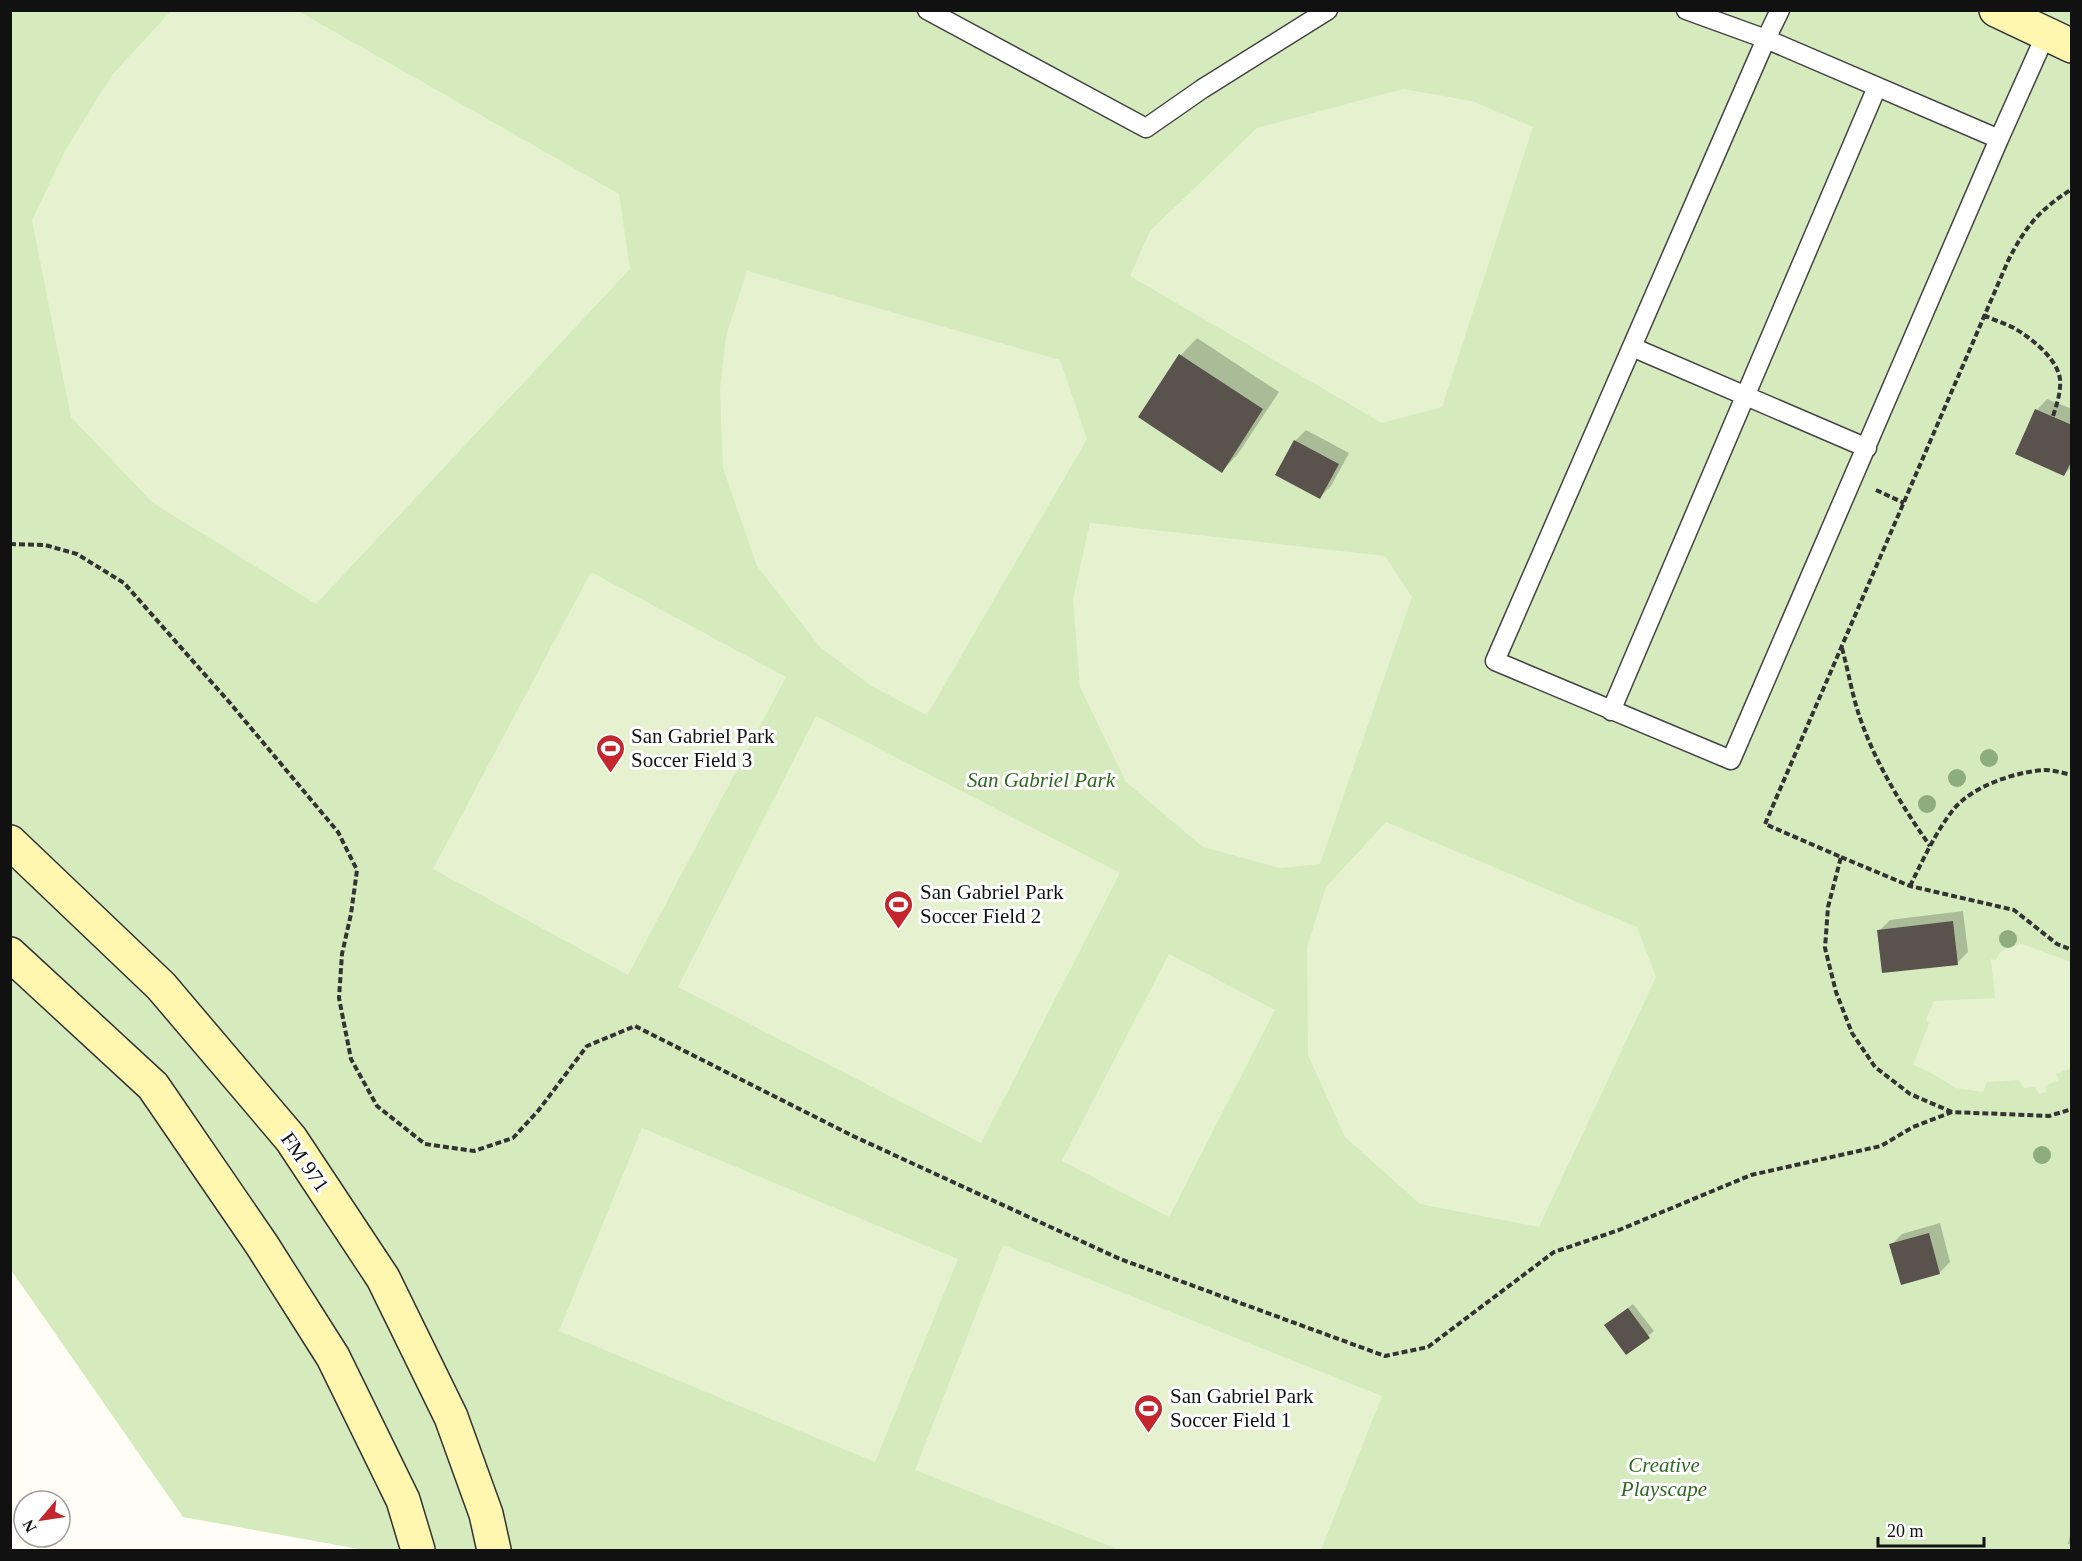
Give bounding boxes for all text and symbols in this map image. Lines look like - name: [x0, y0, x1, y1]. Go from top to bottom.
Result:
- place label: San Gabriel Park Soccer Field 3: [631, 724, 775, 772]
- sports icon: San Gabriel Park Soccer Field 3: [594, 732, 626, 774]
- park label: San Gabriel Park: [967, 768, 1116, 792]
- place label: San Gabriel Park Soccer Field 2: [920, 880, 1064, 928]
- sports icon: San Gabriel Park Soccer Field 2: [883, 888, 915, 930]
- street label: FM 971: [276, 1128, 334, 1196]
- place label: San Gabriel Park Soccer Field 1: [1170, 1384, 1314, 1432]
- sports icon: San Gabriel Park Soccer Field 1: [1133, 1392, 1165, 1434]
- park label: Creative Playscape: [1620, 1453, 1707, 1501]
- north arrow: [12, 1489, 72, 1549]
- scale bar: [1878, 1510, 1984, 1548]
- text: N: [19, 1516, 40, 1535]
- text: 20 m: [1887, 1521, 1924, 1541]

